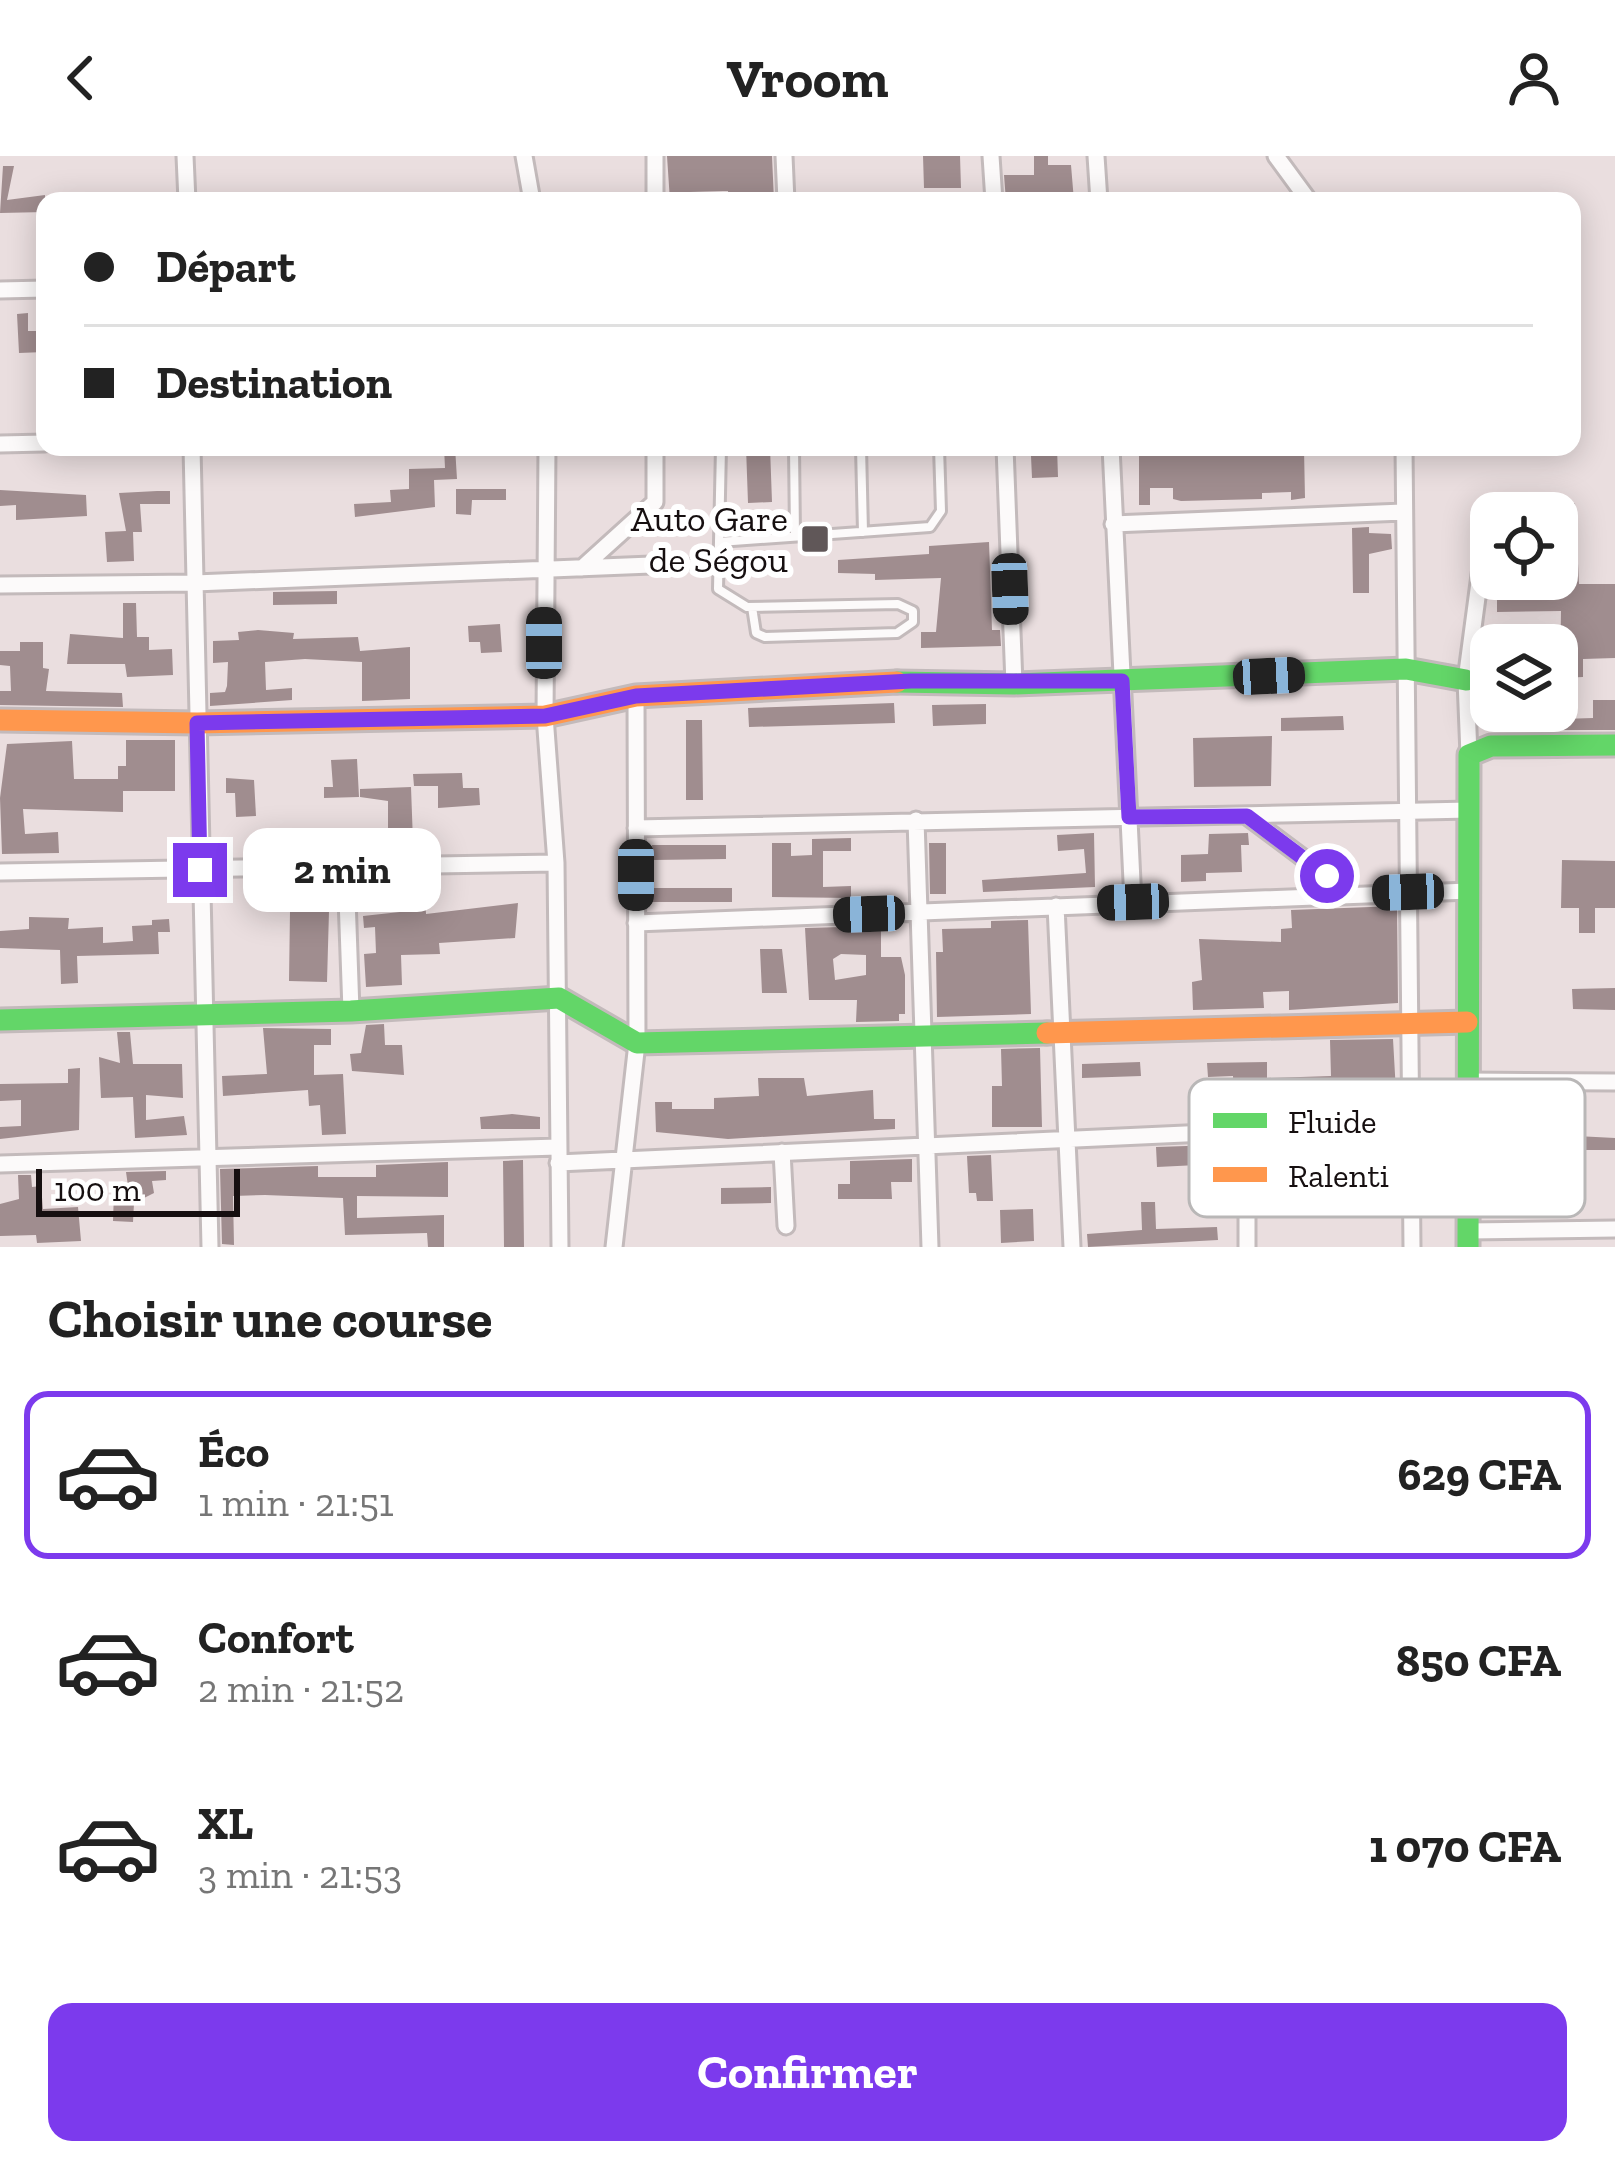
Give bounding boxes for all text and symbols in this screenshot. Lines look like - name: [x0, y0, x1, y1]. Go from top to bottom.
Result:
- icon: back: [48, 45, 114, 111]
- icon: person: [1501, 45, 1567, 111]
- text: Vroom: [727, 46, 888, 111]
- text: Départ: [156, 240, 295, 294]
- text: Destination: [156, 356, 392, 410]
- map controls: [1470, 492, 1578, 732]
- button: locate: [1470, 492, 1578, 600]
- place label: Auto Gare de Ségou: [631, 497, 788, 581]
- marker: Auto Gare de Ségou: [799, 523, 831, 555]
- car: [991, 552, 1029, 626]
- car: [526, 607, 562, 679]
- button: layers: [1470, 624, 1578, 732]
- car: [1232, 656, 1306, 696]
- callout: 2 min: [242, 828, 440, 912]
- car: [618, 839, 654, 911]
- route end: [173, 843, 227, 897]
- text: 2 min: [293, 846, 391, 893]
- route start: [1300, 849, 1354, 903]
- car: [1371, 873, 1445, 911]
- car: [1096, 883, 1170, 921]
- car: [832, 895, 906, 933]
- legend: [1189, 1079, 1585, 1217]
- text: Fluide: [1288, 1102, 1377, 1141]
- text: Ralenti: [1288, 1156, 1389, 1195]
- scale bar: [36, 1163, 240, 1216]
- text: 100 m: [54, 1170, 141, 1209]
- text: Choisir une course: [48, 1286, 492, 1351]
- icon: car: [54, 1421, 162, 1529]
- text: Éco: [198, 1425, 269, 1479]
- text: 629 CFA: [1397, 1448, 1561, 1502]
- text: 1 min · 21:51: [198, 1479, 394, 1526]
- icon: car: [54, 1607, 162, 1715]
- text: Confort: [198, 1611, 354, 1665]
- text: 850 CFA: [1396, 1634, 1561, 1688]
- text: 2 min · 21:52: [198, 1665, 404, 1712]
- icon: car: [54, 1793, 162, 1901]
- text: XL: [198, 1797, 253, 1851]
- text: 1 070 CFA: [1369, 1820, 1561, 1874]
- text: 3 min · 21:53: [198, 1851, 402, 1898]
- button: Confirmer: [48, 2003, 1567, 2141]

